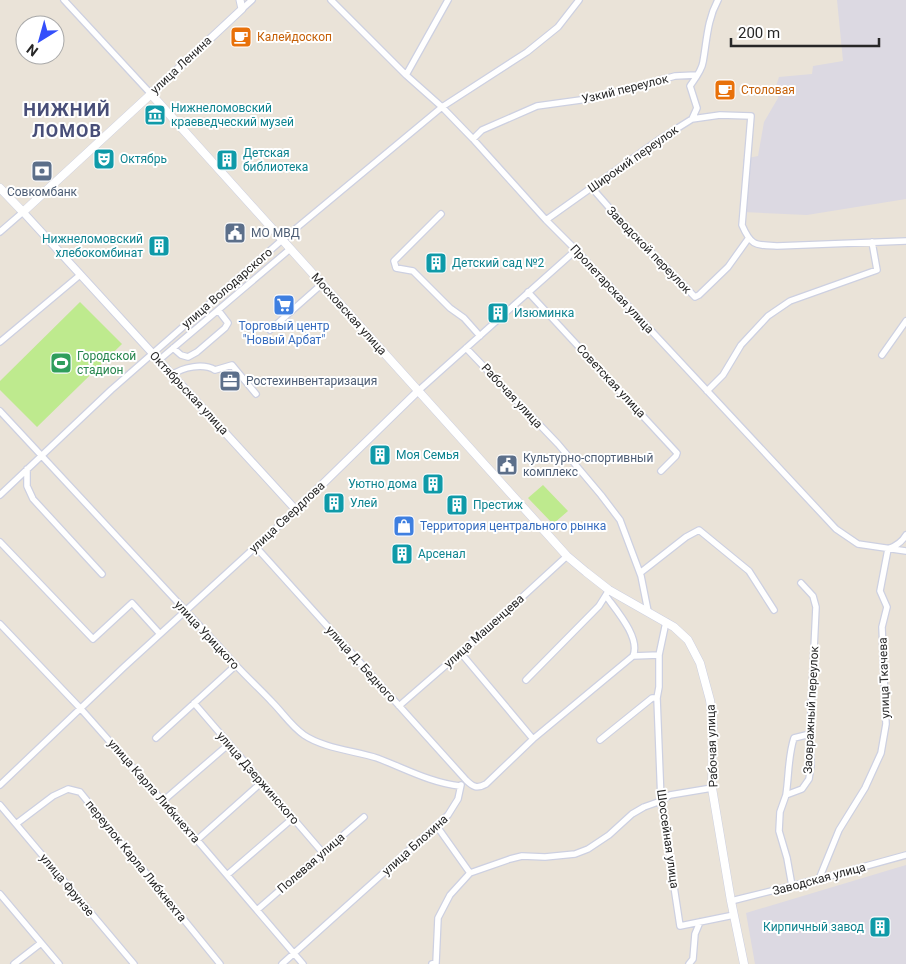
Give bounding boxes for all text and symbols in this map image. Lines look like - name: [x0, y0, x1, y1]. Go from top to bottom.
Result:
- north arrow: [15, 15, 65, 65]
- scale bar: [731, 15, 878, 47]
- text: 200 m: [738, 24, 780, 42]
- cafe icon: Калейдоскоп: [229, 25, 253, 49]
- place label: Калейдоскоп: [257, 30, 332, 44]
- street label: улица Ленина: [148, 33, 214, 97]
- text: N: [23, 41, 41, 60]
- street label: Узкий переулок: [580, 71, 670, 107]
- cafe icon: Столовая: [713, 78, 737, 102]
- place label: Столовая: [741, 83, 795, 97]
- district label: НИЖНИЙ ЛОМОВ: [23, 99, 111, 141]
- place label: Нижнеломовский краеведческий музей: [171, 101, 294, 129]
- museum icon: Нижнеломовский краеведческий музей: [143, 103, 167, 127]
- street label: Широкий переулок: [585, 122, 681, 195]
- place label: Детская библиотека: [243, 146, 308, 174]
- theatre icon: Октябрь: [92, 147, 116, 171]
- building icon: Детская библиотека: [215, 148, 239, 172]
- place label: Октябрь: [120, 152, 167, 166]
- bank icon: Совкомбанк: [30, 159, 54, 183]
- place label: Совкомбанк: [7, 185, 78, 199]
- street label: Заводской переулок: [604, 204, 695, 297]
- public building icon: МО МВД: [223, 221, 247, 245]
- place label: МО МВД: [251, 226, 300, 240]
- place label: Нижнеломовский хлебокомбинат: [42, 232, 143, 260]
- building icon: Нижнеломовский хлебокомбинат: [147, 234, 171, 258]
- street label: Пролетарская улица: [567, 242, 657, 336]
- street label: улица Володарского: [179, 245, 275, 331]
- building icon: Детский сад №2: [424, 251, 448, 275]
- place label: Детский сад №2: [452, 256, 545, 270]
- street label: Московская улица: [309, 270, 389, 358]
- supermarket icon: Торговый центр "Новый Арбат": [272, 293, 296, 317]
- building icon: Изюминка: [486, 301, 510, 325]
- place label: Изюминка: [514, 306, 574, 320]
- place label: Торговый центр "Новый Арбат": [239, 319, 330, 347]
- street label: Советская улица: [574, 342, 648, 420]
- street label: Октябрьская улица: [147, 348, 231, 438]
- place label: Городской стадион: [77, 349, 136, 377]
- sports icon: Городской стадион: [49, 351, 73, 375]
- street label: Рабочая улица: [479, 361, 545, 431]
- office icon: Ростехинвентаризация: [218, 369, 242, 393]
- place label: Ростехинвентаризация: [246, 374, 377, 388]
- building icon: Моя Семья: [368, 443, 392, 467]
- place label: Моя Семья: [396, 448, 459, 462]
- place label: Культурно-спортивный комплекс: [523, 451, 653, 479]
- public building icon: Культурно-спортивный комплекс: [495, 453, 519, 477]
- building icon: Уютно дома: [421, 472, 445, 496]
- place label: Уютно дома: [348, 477, 417, 491]
- street label: улица Свердлова: [246, 478, 328, 556]
- building icon: Улей: [322, 491, 346, 515]
- building icon: Престиж: [445, 493, 469, 517]
- place label: Улей: [350, 496, 377, 510]
- place label: Престиж: [473, 498, 524, 512]
- shop icon: Территория центрального рынка: [392, 514, 416, 538]
- place label: Территория центрального рынка: [420, 519, 606, 533]
- building icon: Арсенал: [390, 542, 414, 566]
- place label: Арсенал: [418, 547, 466, 561]
- street label: улица Машенцева: [441, 591, 527, 671]
- street label: улица Урицкого: [172, 598, 242, 672]
- street label: улица Д. Бедного: [323, 623, 399, 705]
- street label: улица Ткачева: [876, 637, 892, 719]
- street label: Заовражный переулок: [801, 645, 821, 774]
- street label: Рабочая улица: [704, 704, 720, 788]
- street label: улица Дзержинского: [214, 729, 302, 827]
- street label: улица Карла Либкнехта: [105, 736, 203, 846]
- street label: Шоссейная улица: [654, 789, 682, 889]
- street label: переулок Карла Либкнехта: [83, 797, 189, 925]
- street label: улица Блохина: [379, 812, 451, 878]
- street label: Полевая улица: [275, 830, 347, 896]
- street label: улица Фрунзе: [37, 851, 97, 919]
- street label: Заводская улица: [771, 860, 867, 898]
- building icon: Кирпичный завод: [868, 915, 892, 939]
- place label: Кирпичный завод: [763, 920, 864, 934]

